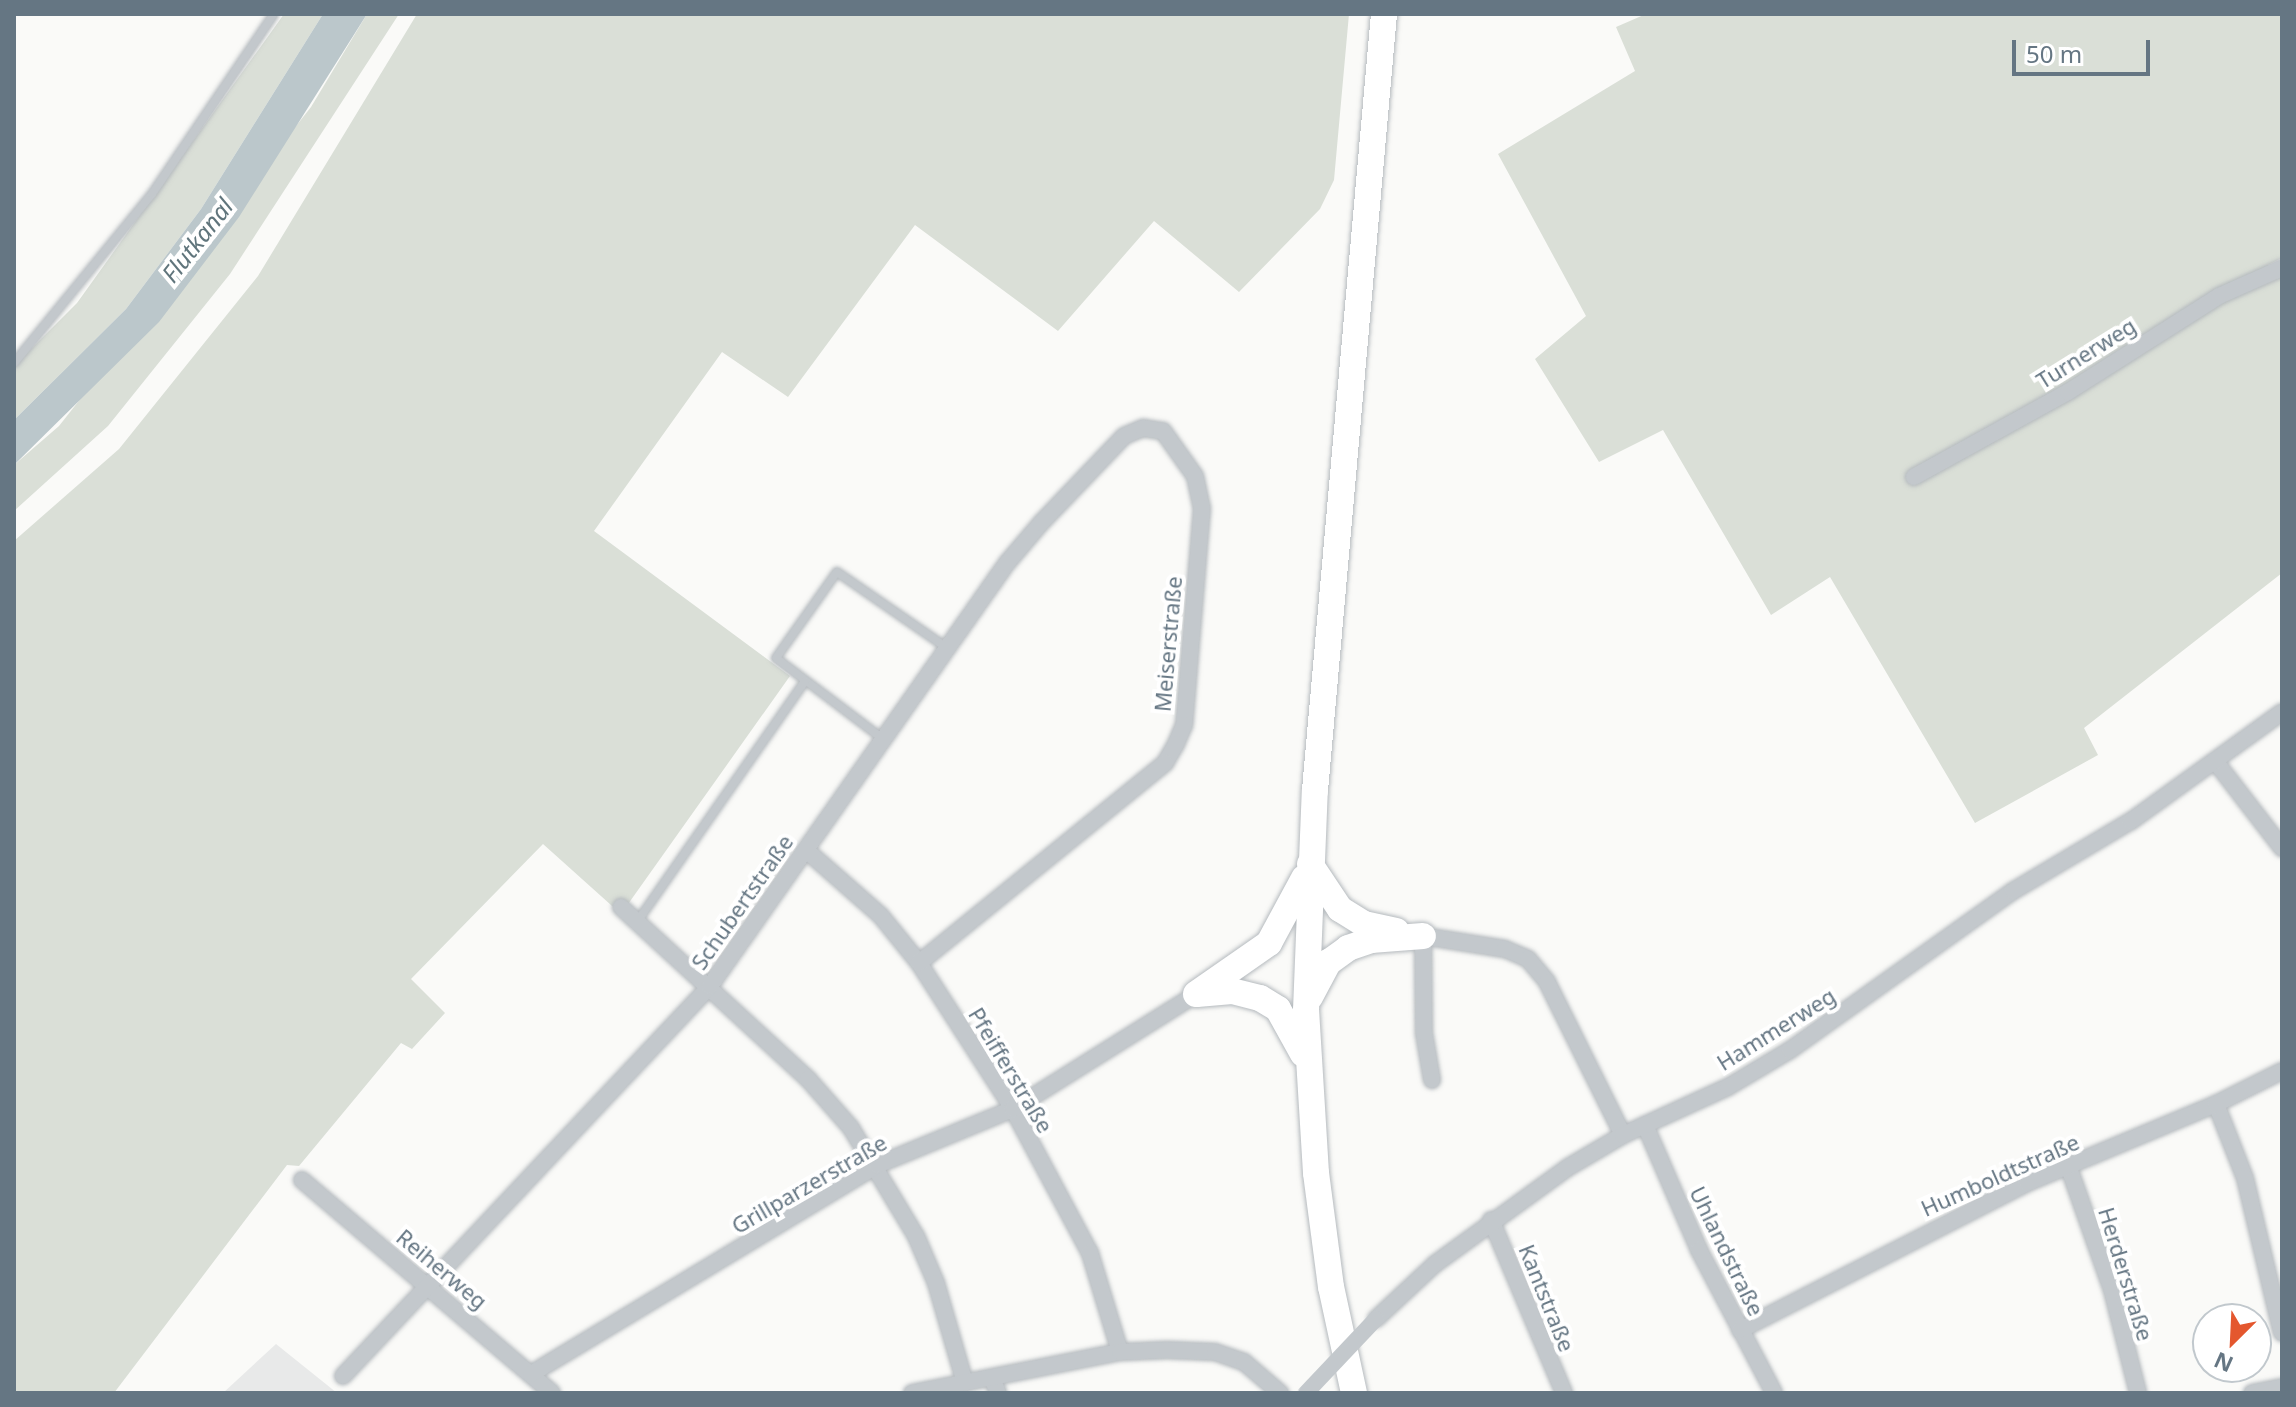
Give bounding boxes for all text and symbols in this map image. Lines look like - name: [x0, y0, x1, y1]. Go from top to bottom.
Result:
- scale bar: [2016, 24, 2154, 74]
- text: 50 m: [2026, 37, 2082, 70]
- water label: Flutkanal: [155, 192, 239, 288]
- street label: Turnerweg: [2031, 312, 2141, 394]
- street label: Meiserstraße: [1149, 575, 1187, 713]
- street label: Schubertstraße: [686, 829, 798, 975]
- street label: Hammerweg: [1712, 982, 1840, 1076]
- street label: Pfeifferstraße: [963, 1003, 1059, 1137]
- street label: Humboldtstraße: [1917, 1128, 2083, 1222]
- street label: Grillparzerstraße: [727, 1129, 891, 1239]
- street label: Uhlandstraße: [1684, 1182, 1770, 1320]
- street label: Herderstraße: [2093, 1204, 2159, 1344]
- street label: Reiherweg: [391, 1224, 493, 1314]
- street label: Kantstraße: [1514, 1241, 1580, 1355]
- north arrow: [2192, 1303, 2272, 1383]
- text: N: [2209, 1346, 2237, 1380]

